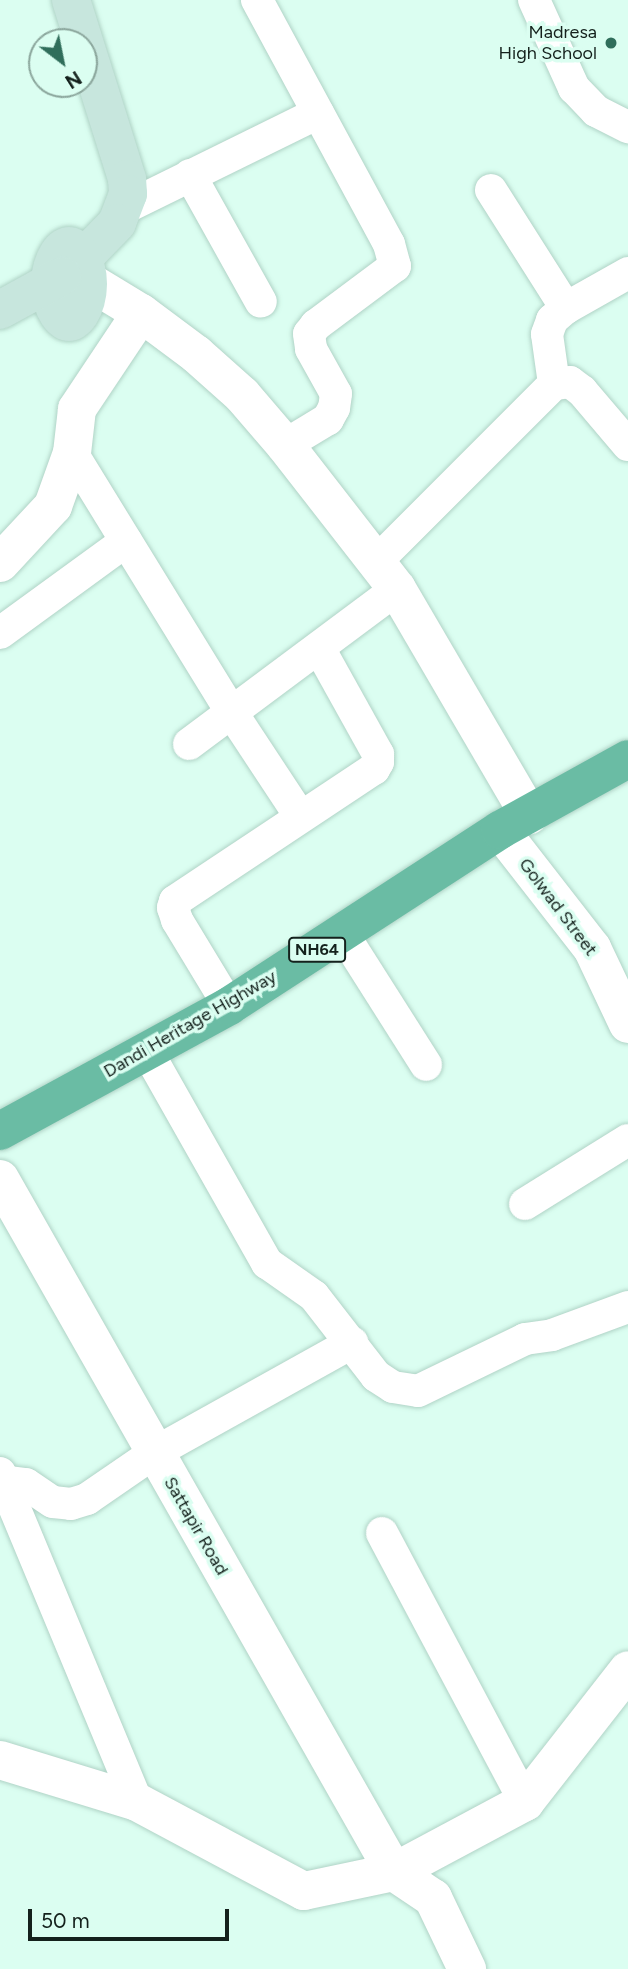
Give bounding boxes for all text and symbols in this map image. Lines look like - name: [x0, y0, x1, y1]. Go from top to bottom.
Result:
- place label: Madresa High School: [499, 22, 597, 64]
- north arrow: [28, 28, 98, 98]
- marker: Madresa High School: [603, 35, 619, 51]
- text: N: [61, 66, 86, 93]
- street label: Golwad Street: [514, 854, 602, 960]
- road number: NH64: [287, 938, 347, 962]
- street label: Dandi Heritage Highway: [100, 966, 280, 1082]
- street label: Sattapir Road: [159, 1473, 233, 1579]
- scale bar: [32, 1896, 233, 1940]
- text: 50 m: [41, 1908, 90, 1933]

